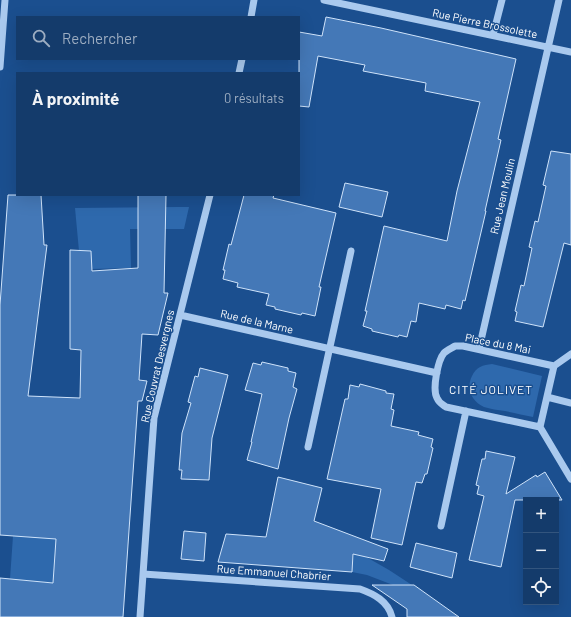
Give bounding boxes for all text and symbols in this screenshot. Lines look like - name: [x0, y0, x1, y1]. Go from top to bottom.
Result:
- street label: Rue Pierre Brossolette: [431, 6, 539, 41]
- search box: [16, 16, 300, 60]
- icon: search: [30, 27, 52, 49]
- text: Rechercher: [62, 29, 138, 47]
- text: À proximité: [32, 88, 119, 108]
- text: 0 résultats: [224, 90, 284, 106]
- street label: Rue Jean Moulin: [487, 157, 517, 235]
- street label: Rue de la Marne: [219, 306, 295, 336]
- street label: Rue Couvrat Desvergnes: [138, 308, 176, 424]
- street label: Place du 8 Mai: [464, 330, 532, 356]
- district label: CITÉ JOLIVET: [449, 382, 533, 396]
- map controls: [523, 497, 559, 605]
- button: +: [523, 497, 559, 533]
- button: −: [523, 533, 559, 569]
- street label: Rue Emmanuel Chabrier: [216, 562, 332, 582]
- button: locate: [523, 569, 559, 605]

